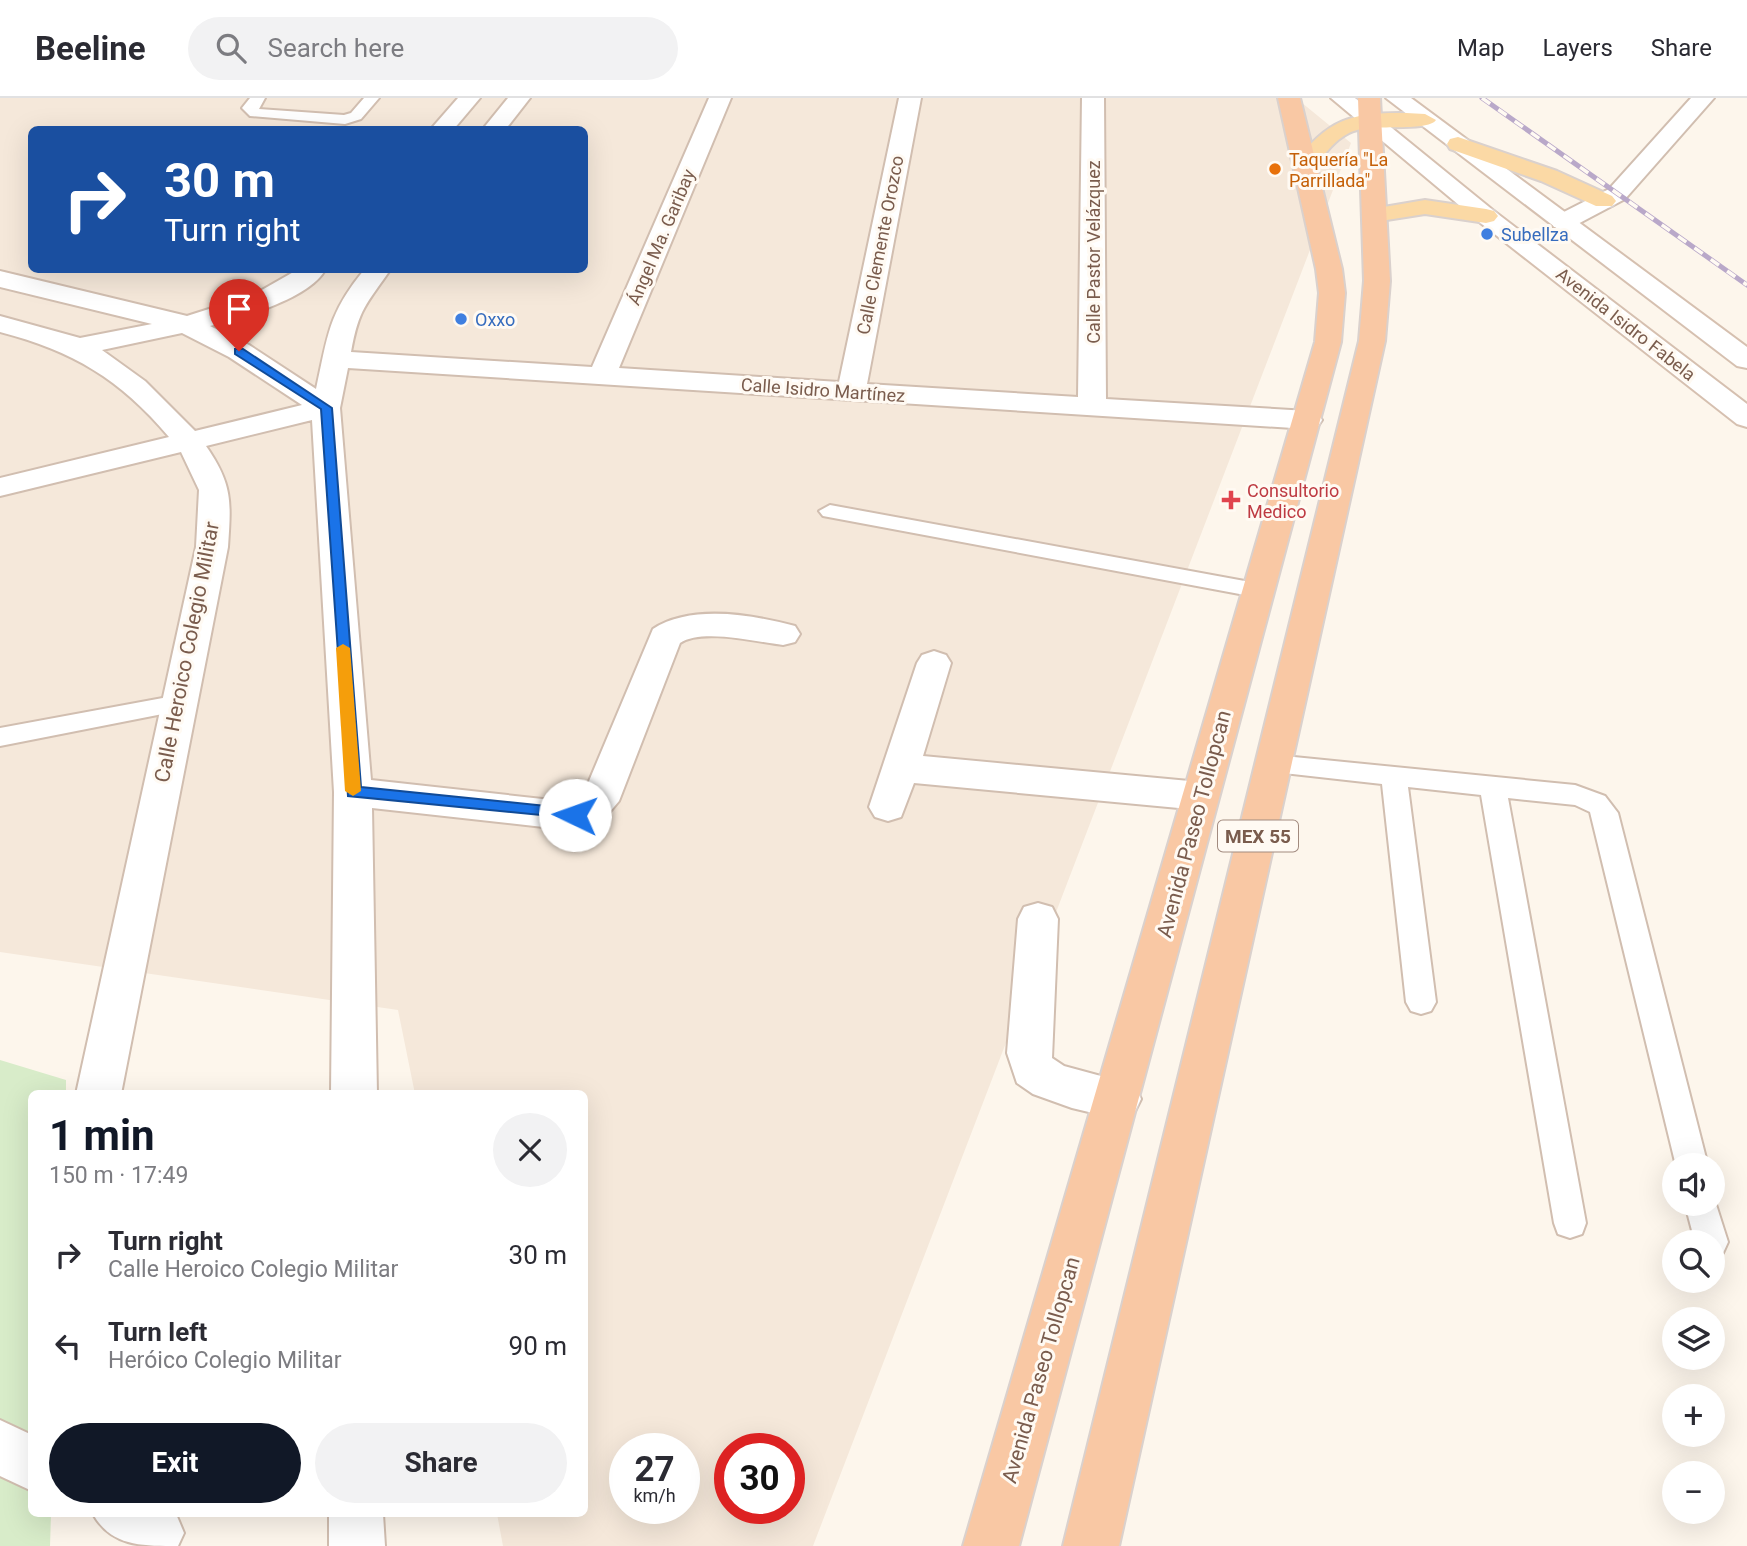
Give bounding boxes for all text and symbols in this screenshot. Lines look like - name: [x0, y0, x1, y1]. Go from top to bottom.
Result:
- search box: [188, 17, 678, 80]
- text: Beeline: [35, 29, 146, 68]
- icon: search: [212, 29, 250, 67]
- text: Search here: [268, 33, 404, 63]
- text: Map: [1457, 34, 1505, 62]
- text: Layers: [1543, 34, 1613, 62]
- text: Share: [1651, 34, 1712, 62]
- place label: Taquería "La Parrillada": [1289, 149, 1388, 191]
- text: 30 m: [164, 152, 275, 209]
- icon: right: [49, 154, 140, 245]
- street label: Calle Clemente Orozco: [852, 154, 908, 336]
- street label: Calle Pastor Velázquez: [1083, 160, 1104, 344]
- marker: Taquería "La Parrillada": [1267, 161, 1283, 177]
- street label: Ángel Ma. Garibay: [623, 165, 699, 308]
- text: Turn right: [164, 211, 300, 249]
- place label: Subellza: [1501, 224, 1569, 245]
- marker: Subellza: [1479, 226, 1495, 242]
- street label: Avenida Isidro Fabela: [1552, 263, 1700, 385]
- pin: [209, 279, 269, 351]
- icon: arrive: [220, 290, 258, 328]
- place label: Oxxo: [475, 309, 515, 330]
- marker: Oxxo: [453, 311, 469, 327]
- street label: Calle Isidro Martínez: [740, 374, 906, 406]
- place label: Consultorio Medico: [1247, 480, 1339, 522]
- marker: Consultorio Medico: [1221, 490, 1241, 510]
- street label: Calle Heroico Colegio Militar: [150, 520, 224, 784]
- street label: Avenida Paseo Tollopcan: [1152, 708, 1236, 940]
- position arrow: [538, 778, 612, 852]
- road number: MEX 55: [1218, 820, 1298, 852]
- text: 1 min: [49, 1111, 155, 1160]
- button: close: [493, 1113, 567, 1187]
- map controls: [1662, 1153, 1725, 1524]
- button: sound: [1662, 1153, 1725, 1216]
- text: 150 m · 17:49: [49, 1162, 188, 1189]
- text: Turn right: [108, 1226, 223, 1256]
- button: search: [1662, 1230, 1725, 1293]
- icon: right: [49, 1236, 87, 1274]
- text: 30 m: [509, 1240, 567, 1270]
- street label: Avenida Paseo Tollopcan: [997, 1254, 1085, 1486]
- text: Calle Heroico Colegio Militar: [108, 1256, 398, 1283]
- button: layers: [1662, 1307, 1725, 1370]
- text: Turn left: [108, 1317, 207, 1347]
- icon: left: [49, 1327, 87, 1365]
- text: 90 m: [509, 1331, 567, 1361]
- text: Heróico Colegio Militar: [108, 1347, 342, 1374]
- button: +: [1662, 1384, 1725, 1447]
- button: Exit: [49, 1423, 301, 1503]
- button: Share: [315, 1423, 567, 1503]
- speed limit sign: 30: [714, 1433, 805, 1524]
- text: 27: [634, 1449, 675, 1490]
- button: −: [1662, 1461, 1725, 1524]
- text: km/h: [633, 1485, 676, 1506]

